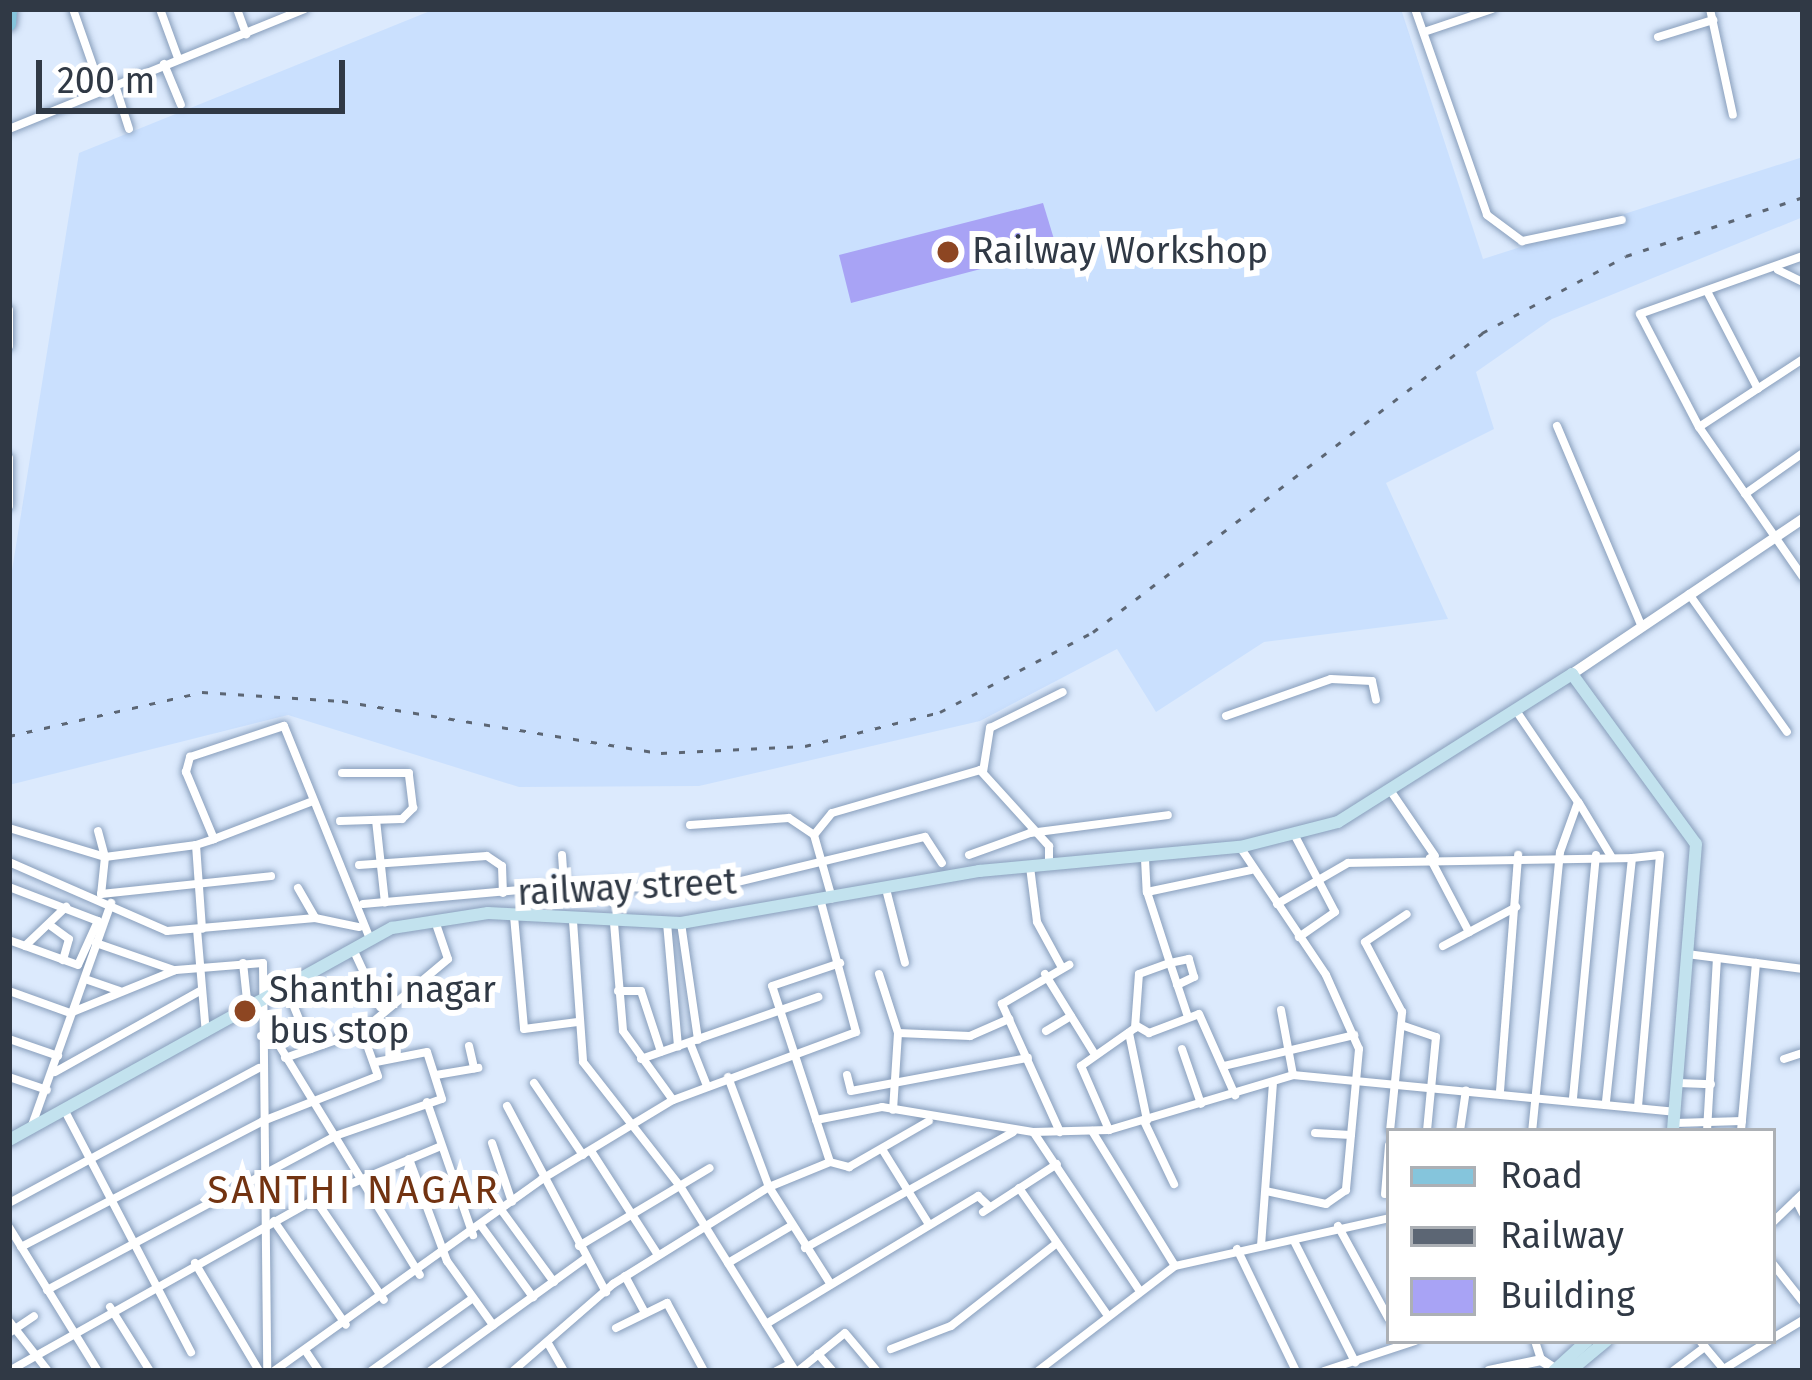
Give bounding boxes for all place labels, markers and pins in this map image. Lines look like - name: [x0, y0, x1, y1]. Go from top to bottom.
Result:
- place label: Railway Workshop: [972, 230, 1268, 274]
- marker: Railway Workshop: [935, 239, 961, 265]
- place label: Shanthi nagar bus stop: [269, 968, 496, 1053]
- marker: Shanthi nagar bus stop: [232, 998, 258, 1024]

